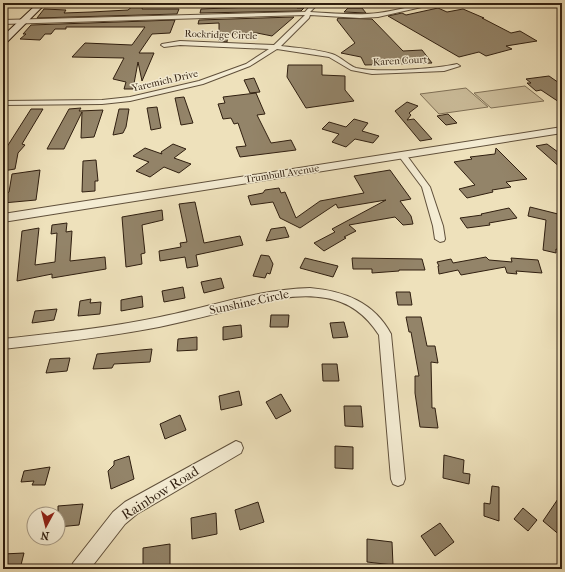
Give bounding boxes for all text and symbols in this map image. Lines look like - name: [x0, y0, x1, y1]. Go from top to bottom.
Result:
- street label: Rockridge Circle: [184, 28, 258, 42]
- street label: Karen Court: [373, 54, 428, 68]
- street label: Yaremich Drive: [130, 68, 199, 95]
- street label: Trumbull Avenue: [244, 162, 320, 186]
- street label: Sunshine Circle: [208, 287, 290, 317]
- street label: Rainbow Road: [118, 462, 202, 523]
- north arrow: [26, 506, 66, 546]
- text: N: [39, 528, 50, 542]

